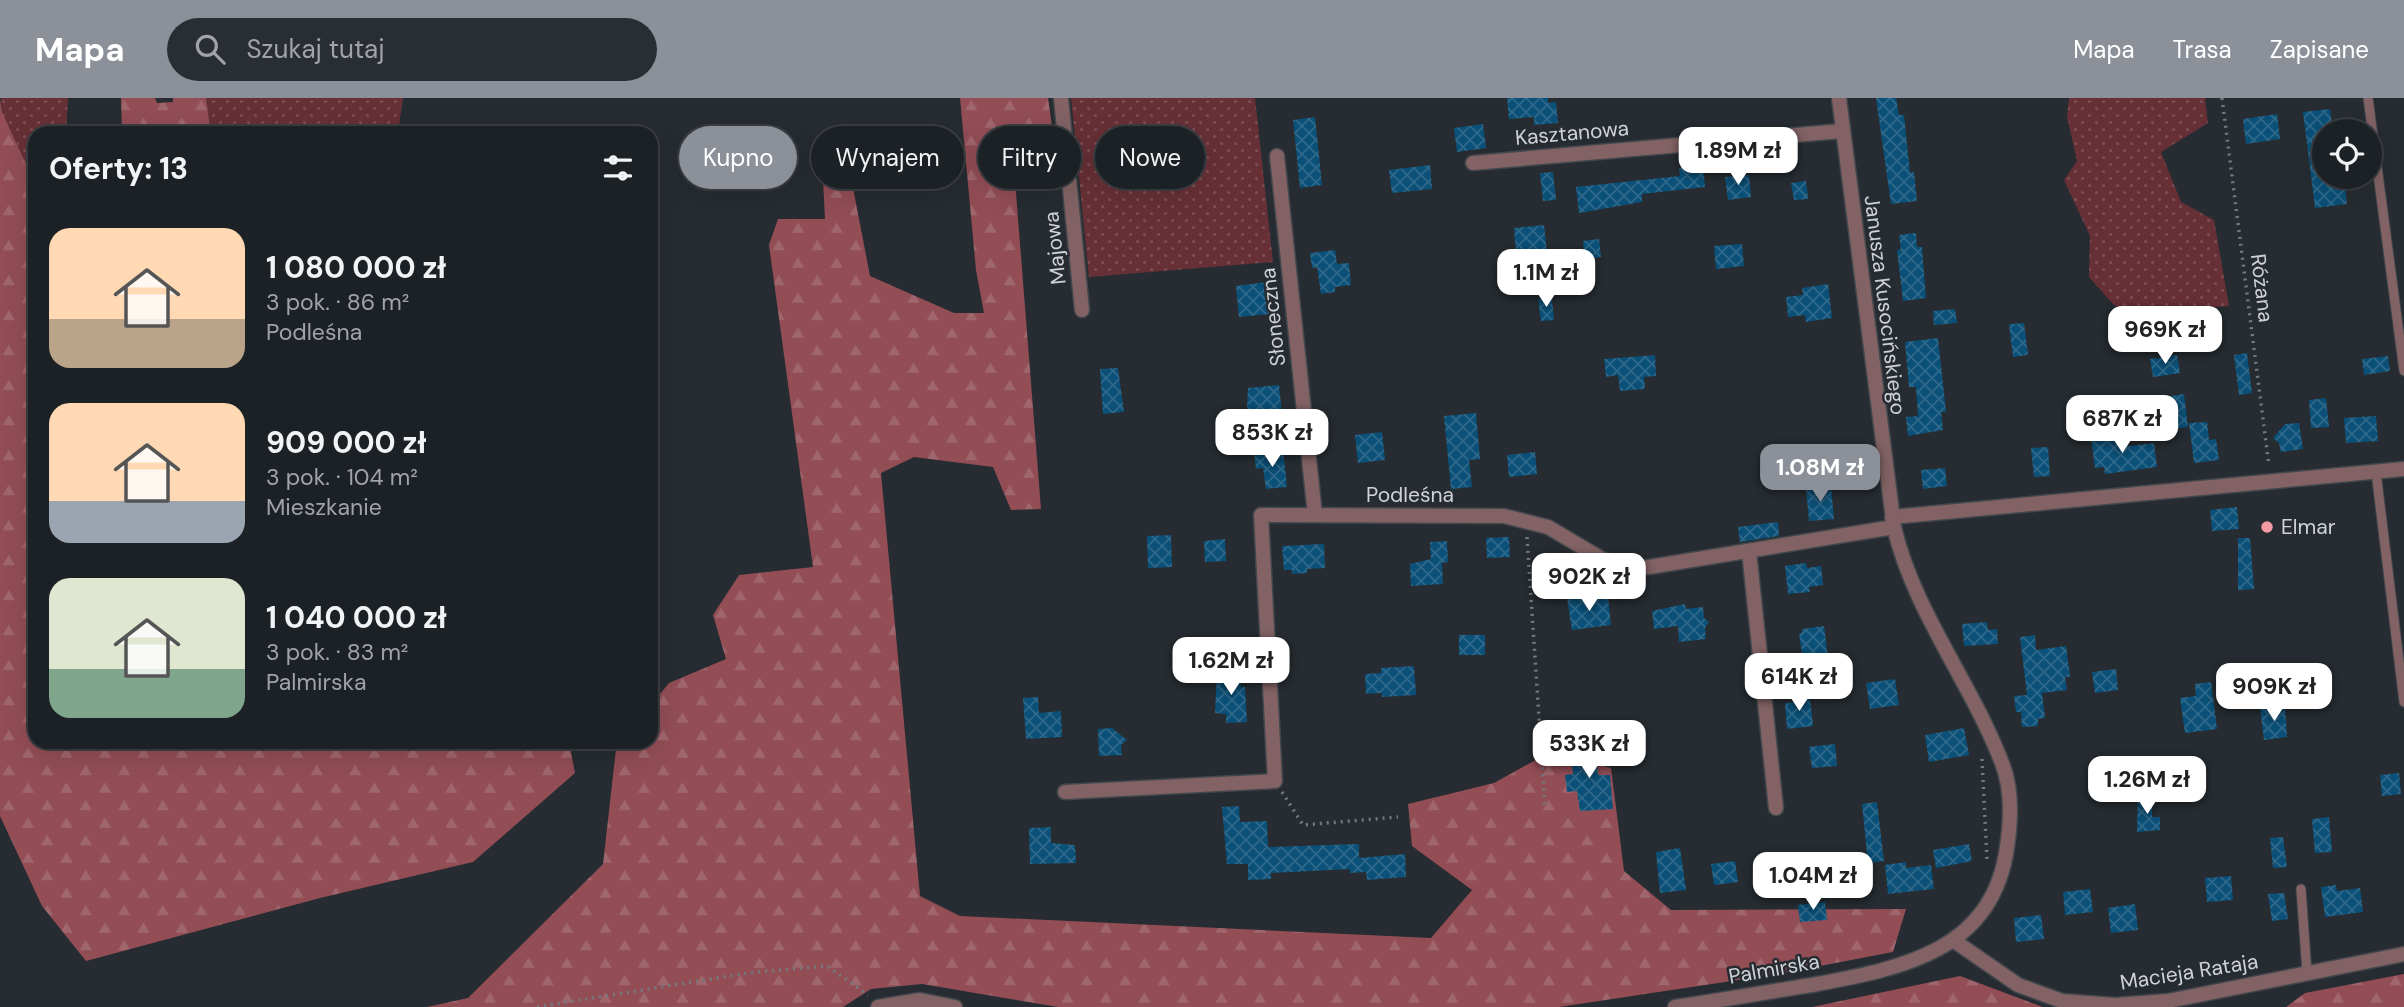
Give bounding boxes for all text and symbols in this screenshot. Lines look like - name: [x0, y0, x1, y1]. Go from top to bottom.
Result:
- search box: [167, 18, 657, 81]
- text: Mapa: [35, 28, 125, 71]
- icon: search: [191, 30, 229, 68]
- text: Szukaj tutaj: [247, 32, 385, 66]
- text: Mapa: [2073, 34, 2135, 65]
- text: Trasa: [2173, 34, 2232, 65]
- text: Zapisane: [2270, 34, 2369, 65]
- street label: Kasztanowa: [1514, 114, 1630, 152]
- map controls: [2312, 119, 2382, 189]
- button: locate: [2312, 119, 2382, 189]
- chip: Kupno: [679, 126, 797, 189]
- chip: Wynajem: [811, 126, 964, 189]
- chip: Filtry: [978, 126, 1081, 189]
- chip: Nowe: [1095, 126, 1205, 189]
- pin: 1.89M zł: [1666, 127, 1810, 187]
- text: 1.89M zł: [1695, 135, 1781, 165]
- text: Oferty: 13: [49, 149, 188, 188]
- icon: filters: [599, 149, 637, 187]
- street label: Janusza Kusocińskiego: [1858, 194, 1912, 416]
- street label: Majowa: [1037, 210, 1073, 286]
- text: 1 080 000 zł: [266, 248, 446, 287]
- pin: 1.1M zł: [1481, 250, 1611, 309]
- street label: Różana: [2244, 252, 2280, 324]
- icon: home: [105, 256, 189, 340]
- text: 1.1M zł: [1513, 257, 1579, 287]
- street label: Słoneczna: [1254, 266, 1292, 368]
- text: 3 pok. · 86 m²: [266, 287, 409, 317]
- pin: 969K zł: [2100, 306, 2230, 366]
- text: 969K zł: [2124, 314, 2206, 344]
- text: Podleśna: [266, 317, 362, 347]
- pin: 687K zł: [2057, 396, 2187, 455]
- text: 687K zł: [2082, 403, 2162, 433]
- pin: 853K zł: [1207, 410, 1337, 469]
- text: 853K zł: [1231, 417, 1313, 447]
- text: 909 000 zł: [266, 423, 426, 462]
- icon: home: [105, 431, 189, 515]
- pin: 1.08M zł: [1748, 444, 1892, 504]
- text: 1.08M zł: [1776, 452, 1864, 482]
- text: 3 pok. · 104 m²: [266, 462, 418, 492]
- street label: Podleśna: [1366, 481, 1454, 509]
- text: Mieszkanie: [266, 492, 382, 522]
- place label: Elmar: [2281, 513, 2336, 541]
- marker: Elmar: [2259, 519, 2275, 535]
- pin: 902K zł: [1524, 554, 1654, 613]
- text: 902K zł: [1548, 561, 1630, 591]
- text: 1 040 000 zł: [266, 598, 447, 637]
- icon: home: [105, 606, 189, 690]
- text: 3 pok. · 83 m²: [266, 637, 408, 667]
- pin: 1.62M zł: [1159, 638, 1303, 697]
- text: 1.62M zł: [1189, 645, 1273, 675]
- pin: 614K zł: [1734, 654, 1864, 713]
- text: 614K zł: [1761, 661, 1837, 691]
- pin: 909K zł: [2209, 664, 2339, 723]
- text: Palmirska: [266, 667, 367, 697]
- text: 909K zł: [2232, 671, 2316, 701]
- pin: 533K zł: [1524, 720, 1654, 780]
- text: 533K zł: [1549, 728, 1629, 758]
- pin: 1.26M zł: [2075, 756, 2219, 816]
- text: 1.26M zł: [2104, 764, 2190, 794]
- pin: 1.04M zł: [1741, 852, 1885, 912]
- text: 1.04M zł: [1769, 860, 1857, 890]
- street label: Palmirska: [1726, 947, 1822, 991]
- street label: Macieja Rataja: [2118, 947, 2260, 997]

